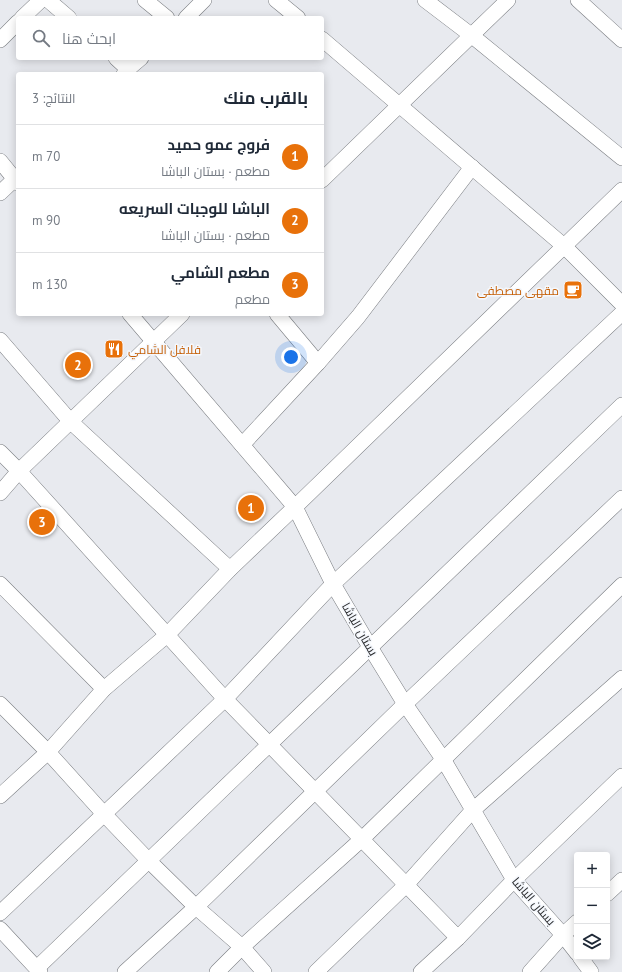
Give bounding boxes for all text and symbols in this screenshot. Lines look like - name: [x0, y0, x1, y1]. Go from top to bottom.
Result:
- search box: [16, 16, 324, 60]
- icon: search: [30, 27, 52, 49]
- text: ابحث هنا: [62, 29, 116, 48]
- text: بالقرب منك: [224, 87, 308, 109]
- text: النتائج: 3: [32, 90, 76, 107]
- text: فروج عمو حميد: [168, 135, 270, 154]
- text: 70 m: [32, 148, 60, 165]
- text: 1: [291, 148, 299, 165]
- text: مطعم · بستان الباشا: [161, 163, 270, 180]
- text: الباشا للوجبات السريعه: [119, 199, 270, 218]
- text: 90 m: [32, 212, 60, 229]
- text: 2: [291, 212, 299, 229]
- text: مطعم · بستان الباشا: [161, 227, 270, 244]
- text: مطعم الشامي: [171, 263, 270, 282]
- text: 130 m: [32, 276, 67, 293]
- text: 3: [291, 276, 299, 293]
- cafe icon: مقهى مصطفى: [562, 279, 584, 301]
- place label: مقهى مصطفى: [477, 283, 559, 298]
- text: مطعم: [235, 291, 270, 308]
- restaurant icon: فلافل الشامي: [103, 338, 125, 360]
- place label: فلافل الشامي: [128, 342, 201, 360]
- your location: [281, 347, 301, 367]
- pin: 2: [65, 350, 91, 380]
- pin: 1: [238, 493, 264, 523]
- pin: 3: [29, 507, 55, 537]
- street label: بستان الباشا: [339, 600, 381, 658]
- map controls: [574, 852, 610, 960]
- button: +: [574, 852, 610, 888]
- street label: بستان الباشا: [509, 874, 559, 928]
- button: −: [574, 888, 610, 924]
- button: layers: [574, 924, 610, 960]

